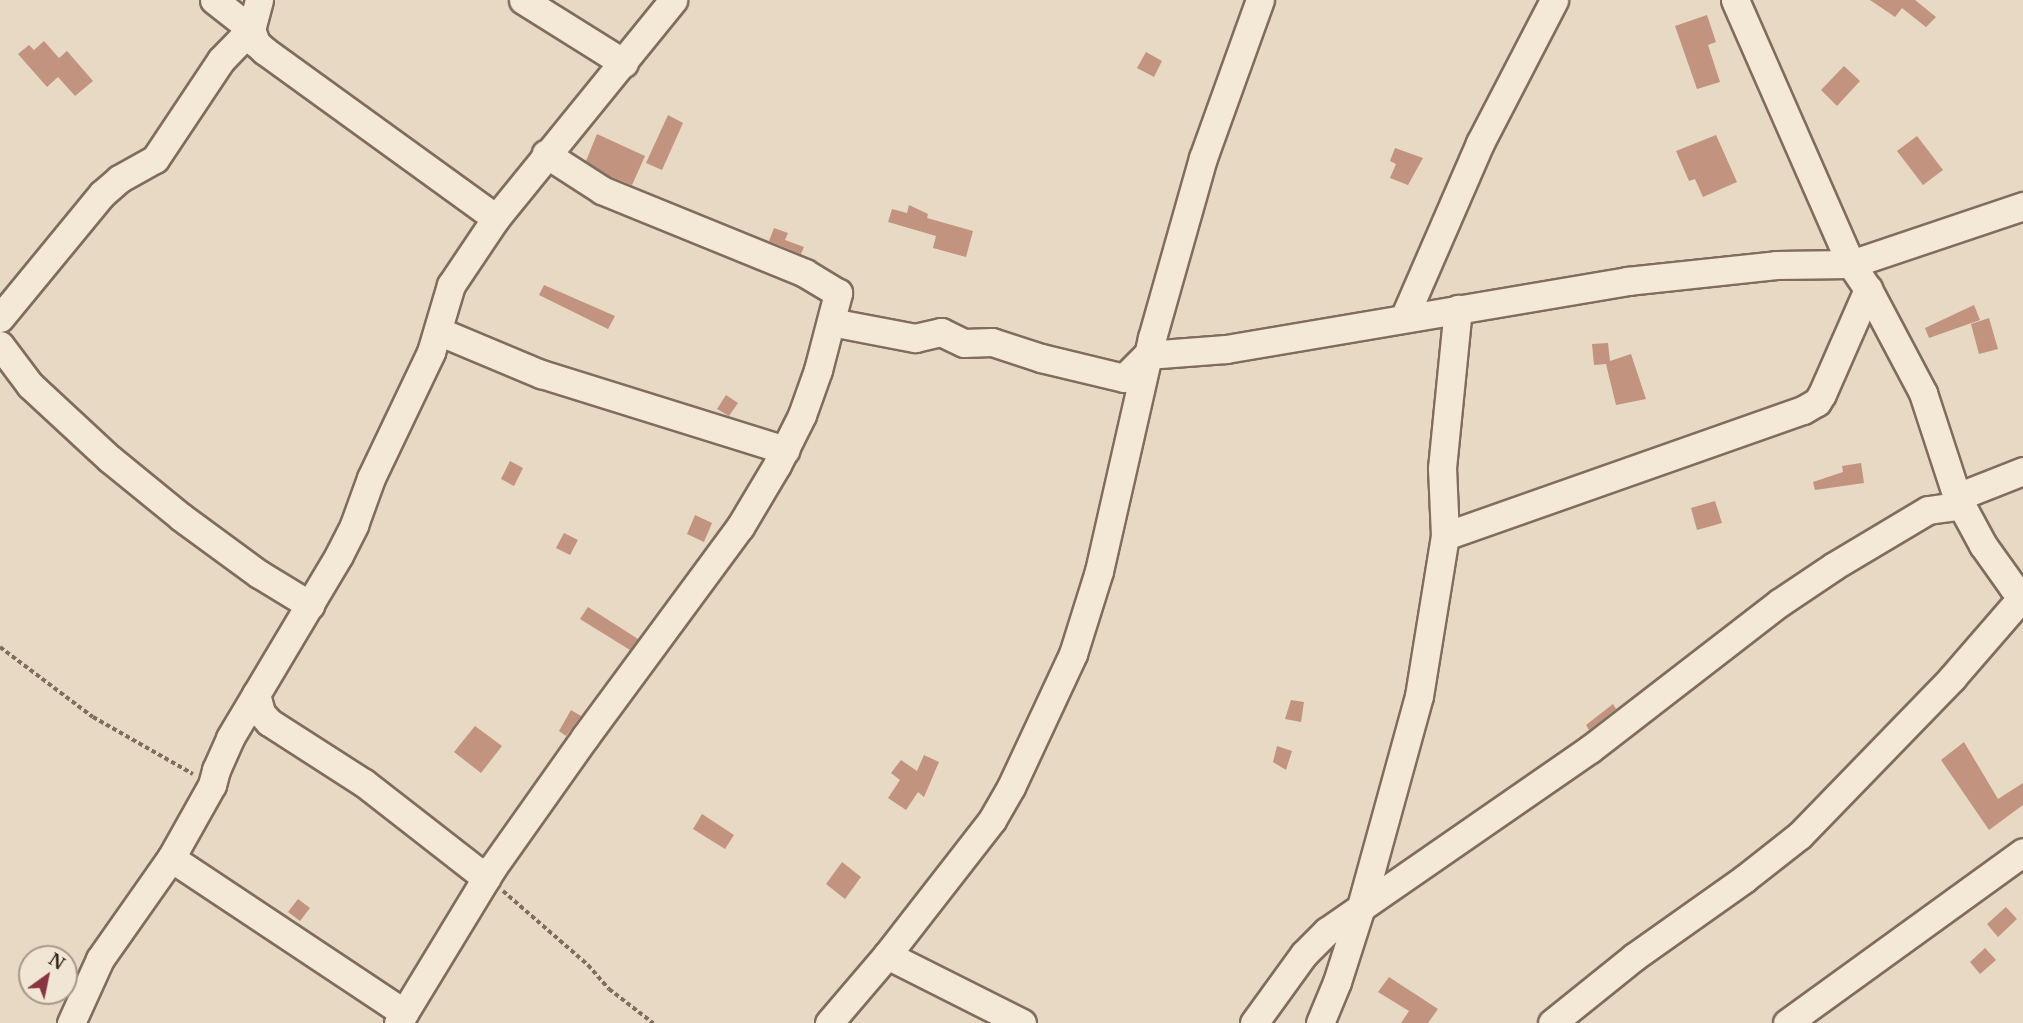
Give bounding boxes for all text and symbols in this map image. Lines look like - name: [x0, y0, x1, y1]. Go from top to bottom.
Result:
- north arrow: [18, 945, 78, 1005]
- text: N: [45, 949, 68, 974]

